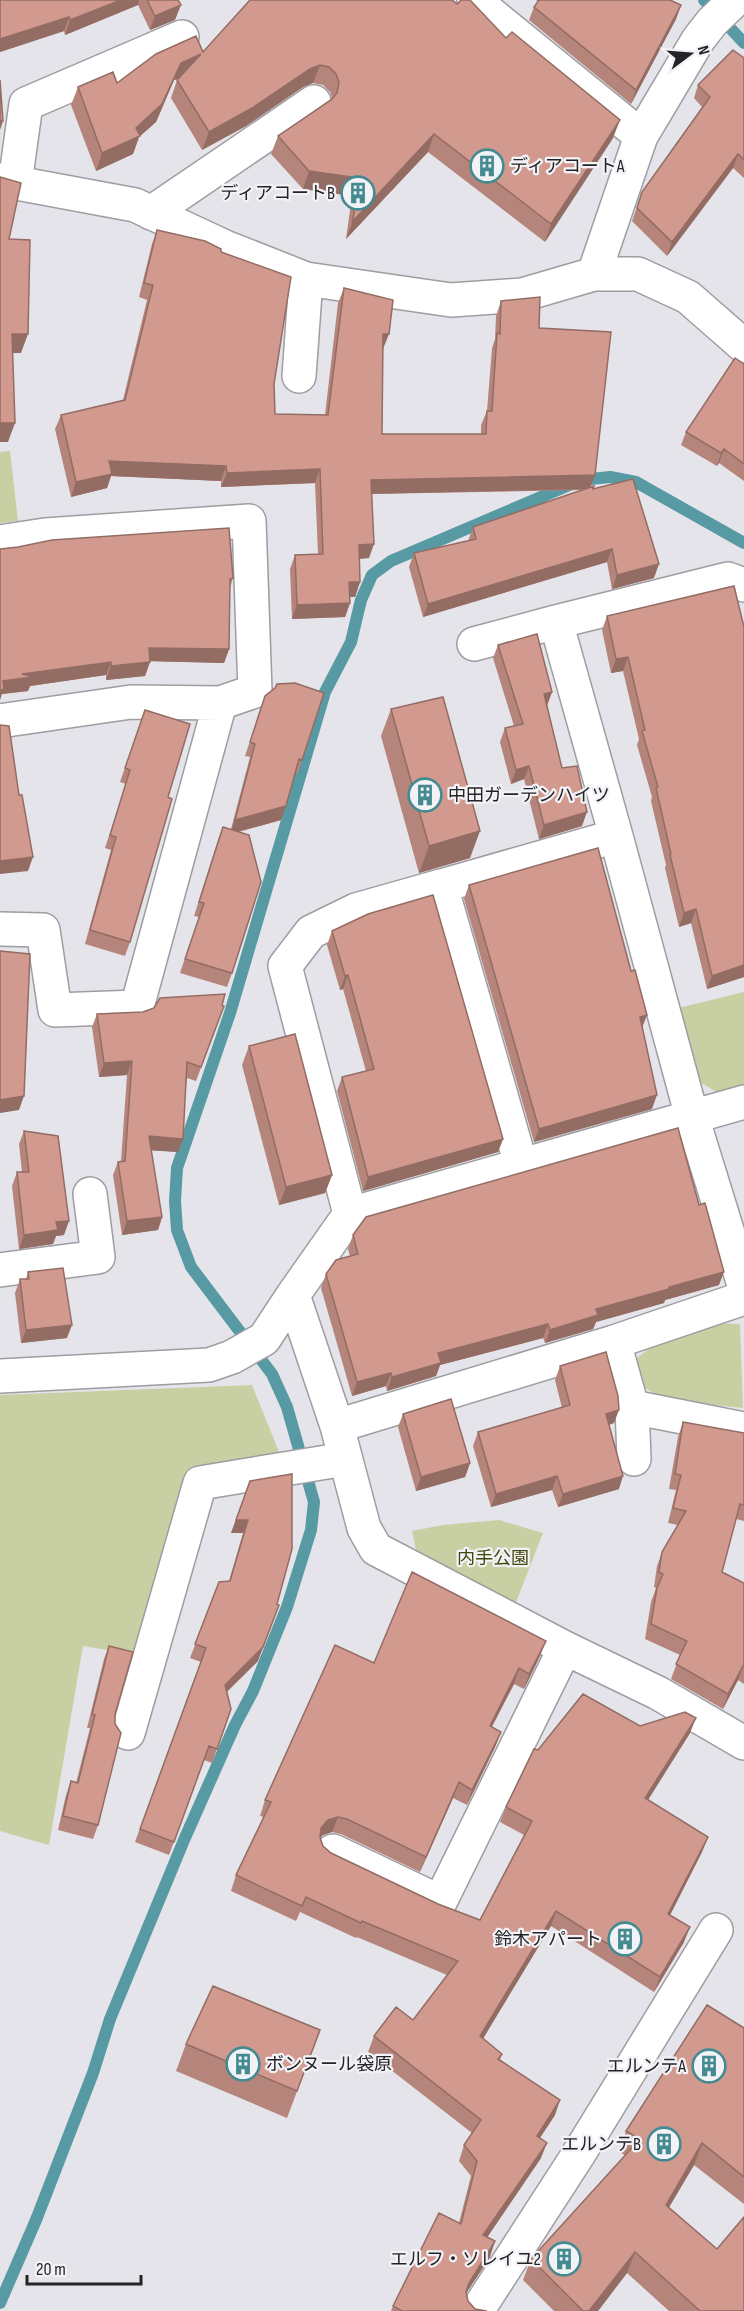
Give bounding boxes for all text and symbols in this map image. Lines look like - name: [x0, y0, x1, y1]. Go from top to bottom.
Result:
- north arrow: [660, 24, 720, 84]
- text: N: [693, 44, 713, 57]
- building icon: ディアコートA: [469, 148, 505, 184]
- place label: ディアコートA: [510, 156, 625, 177]
- building icon: ディアコートB: [340, 175, 376, 211]
- place label: ディアコートB: [220, 183, 335, 204]
- building icon: 中田ガーデンハイツ: [407, 777, 443, 813]
- place label: 中田ガーデンハイツ: [448, 785, 610, 806]
- park label: 内手公園: [457, 1548, 529, 1569]
- building icon: 鈴木アパート: [607, 1921, 643, 1957]
- place label: 鈴木アパート: [494, 1929, 602, 1950]
- building icon: ボンヌール袋原: [225, 2046, 261, 2082]
- building icon: エルンテA: [691, 2048, 727, 2084]
- place label: ボンヌール袋原: [266, 2054, 392, 2075]
- place label: エルンテA: [607, 2056, 686, 2077]
- building icon: エルンテB: [646, 2126, 682, 2162]
- place label: エルンテB: [561, 2134, 641, 2155]
- building icon: エルフ・ソレイユ2: [546, 2241, 582, 2277]
- scale bar: [27, 2248, 141, 2286]
- place label: エルフ・ソレイユ2: [390, 2249, 541, 2270]
- text: 20 m: [36, 2259, 66, 2280]

